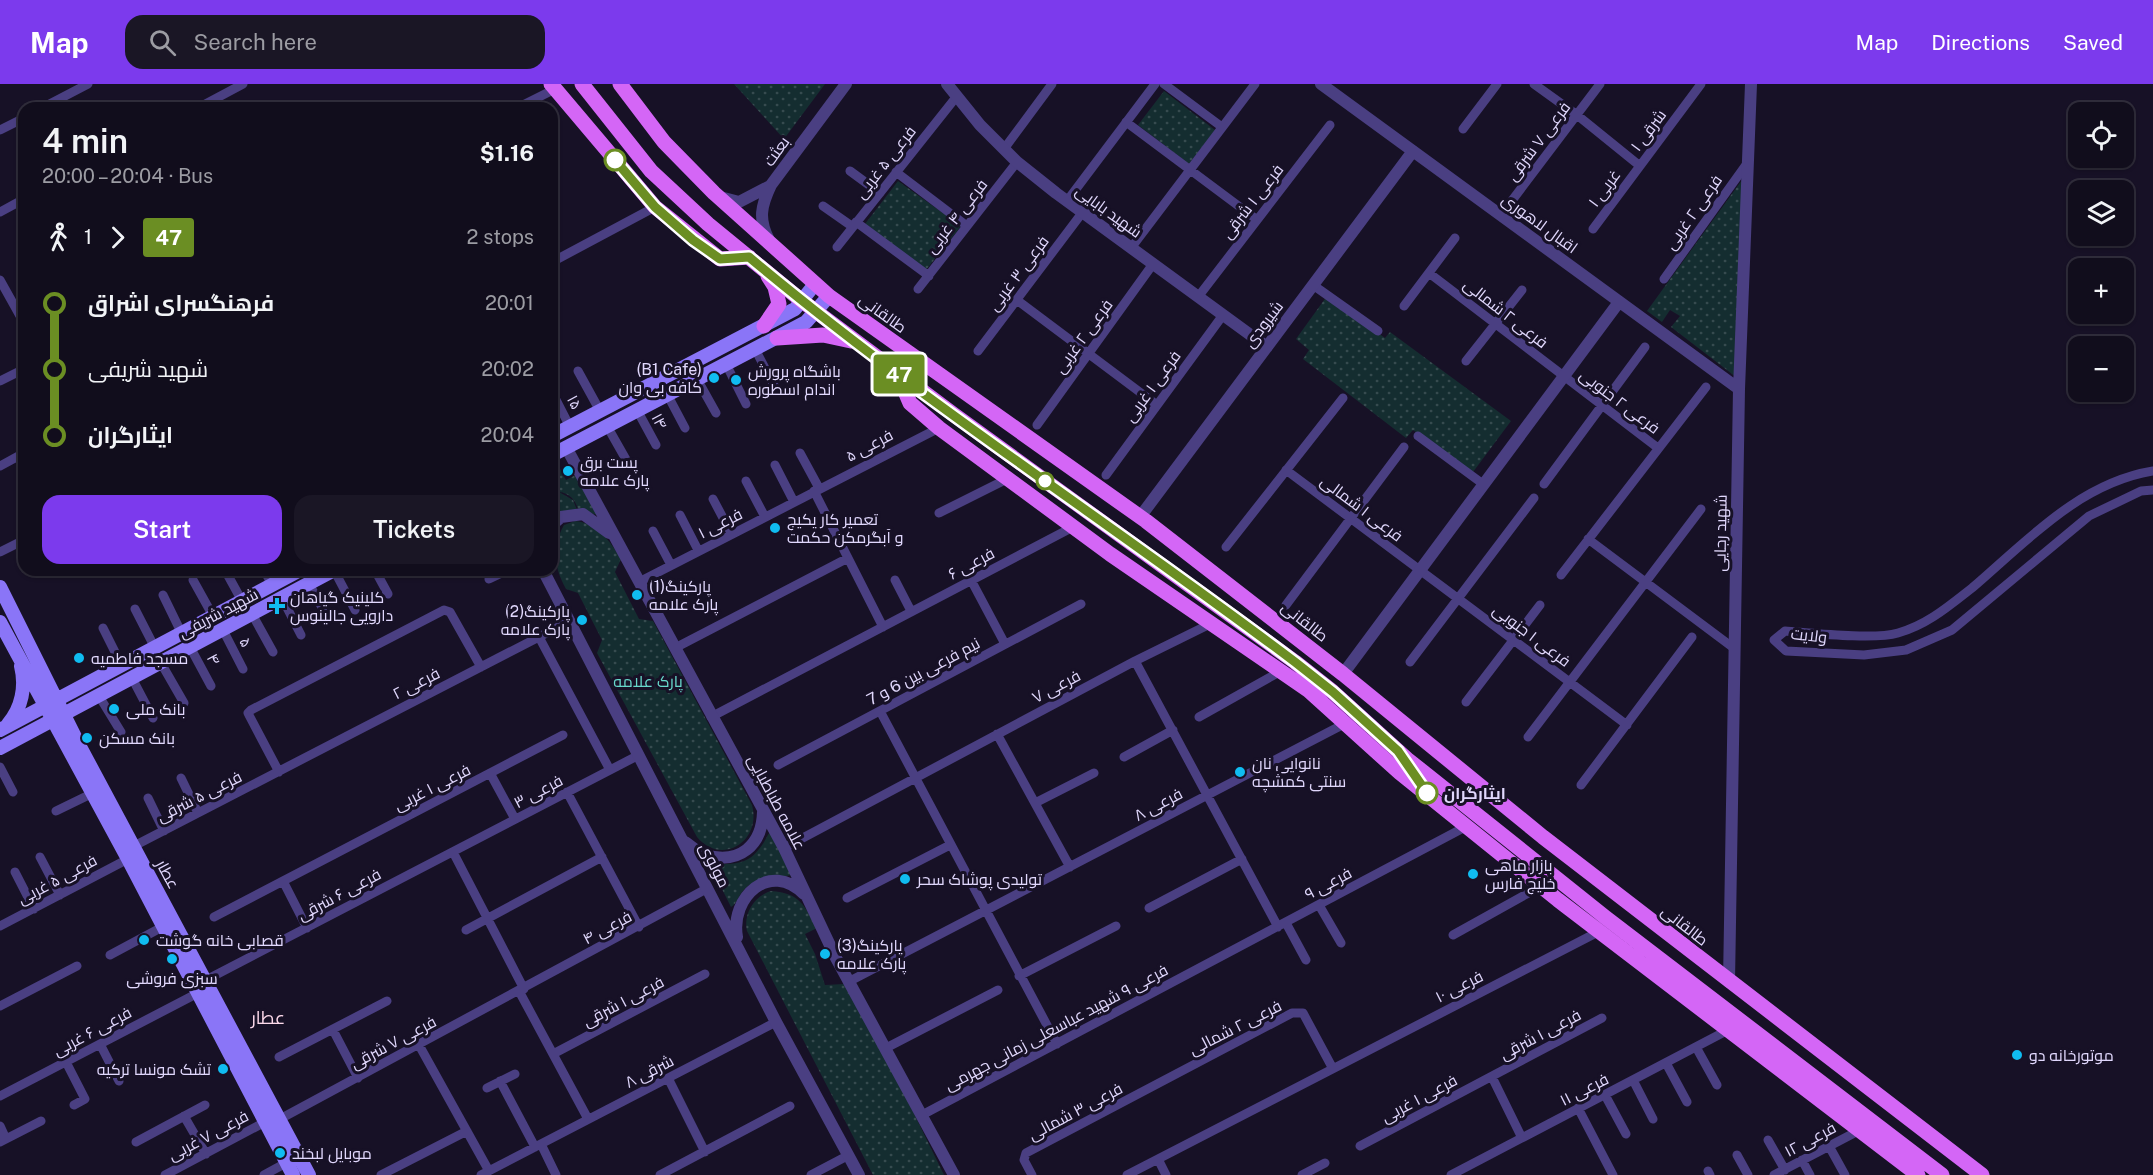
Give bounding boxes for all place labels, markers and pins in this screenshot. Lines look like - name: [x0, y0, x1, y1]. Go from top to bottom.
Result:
- unlabelled marker: [604, 149, 626, 171]
- place label: (B1 Cafe) کافه بی وان: [618, 360, 702, 398]
- place label: باشگاه پرورش اندام اسطوره: [748, 362, 841, 401]
- marker: (B1 Cafe) کافه بی وان: [707, 371, 721, 385]
- marker: باشگاه پرورش اندام اسطوره: [729, 373, 743, 387]
- place label: پست برق پارک علامه: [580, 453, 650, 492]
- marker: پست برق پارک علامه: [561, 464, 575, 478]
- unlabelled marker: [1036, 472, 1054, 490]
- place label: تعمیر کار پکیج و آبگرمکن حکمت: [787, 510, 903, 548]
- marker: تعمیر کار پکیج و آبگرمکن حکمت: [768, 521, 782, 535]
- place label: پارکینگ(1) پارک علامه: [649, 577, 719, 616]
- place label: کلینیک گیاهان دارویی جالینوس: [290, 588, 393, 626]
- marker: پارکینگ(1) پارک علامه: [630, 588, 644, 602]
- marker: کلینیک گیاهان دارویی جالینوس: [268, 597, 286, 615]
- place label: پارکینگ(2) پارک علامه: [501, 602, 571, 641]
- marker: پارکینگ(2) پارک علامه: [575, 613, 589, 627]
- place label: مسجد فاطمیه: [91, 649, 188, 668]
- marker: مسجد فاطمیه: [72, 651, 86, 665]
- place label: بانک ملی: [126, 700, 186, 720]
- marker: بانک ملی: [107, 702, 121, 716]
- place label: بانک مسکن: [99, 729, 175, 749]
- marker: بانک مسکن: [80, 731, 94, 745]
- place label: نانوایی نان سنتی کمشچه: [1252, 754, 1346, 793]
- marker: نانوایی نان سنتی کمشچه: [1233, 765, 1247, 779]
- marker: ایثارگران: [1416, 782, 1438, 804]
- place label: ایثارگران: [1444, 784, 1506, 803]
- place label: بازار ماهی خلیج فارس: [1485, 856, 1555, 895]
- marker: بازار ماهی خلیج فارس: [1466, 867, 1480, 881]
- place label: تولیدی پوشاک سحر: [916, 870, 1043, 891]
- marker: تولیدی پوشاک سحر: [898, 872, 912, 886]
- place label: قصابی خانه گوشت: [156, 931, 284, 951]
- marker: قصابی خانه گوشت: [137, 933, 151, 947]
- place label: پارکینگ(3) پارک علامه: [837, 936, 907, 975]
- marker: پارکینگ(3) پارک علامه: [818, 947, 832, 961]
- marker: سبزی فروشی: [165, 952, 179, 966]
- place label: سبزی فروشی: [126, 969, 218, 989]
- place label: موتورخانه دو: [2029, 1046, 2114, 1065]
- marker: موتورخانه دو: [2010, 1048, 2024, 1062]
- place label: تشک مونسا ترکیه: [97, 1060, 212, 1079]
- marker: تشک مونسا ترکیه: [216, 1062, 230, 1076]
- place label: موبایل لبخند: [292, 1144, 372, 1164]
- marker: موبایل لبخند: [273, 1146, 287, 1160]

